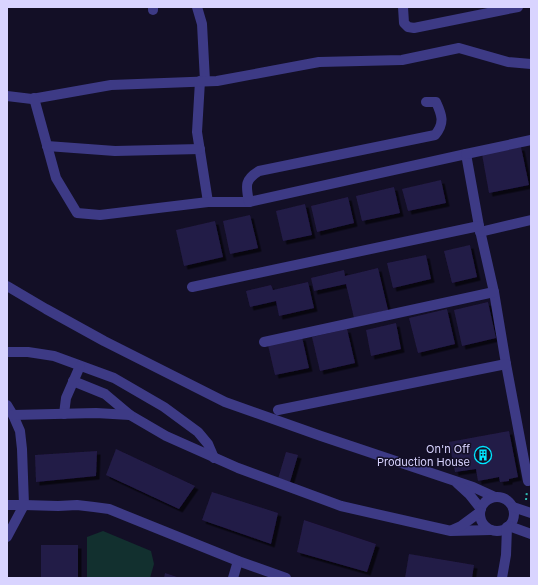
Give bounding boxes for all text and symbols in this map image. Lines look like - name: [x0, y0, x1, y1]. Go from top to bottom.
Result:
- place label: On'n Off Production House: [377, 442, 470, 469]
- building icon: On'n Off Production House: [473, 445, 493, 465]

